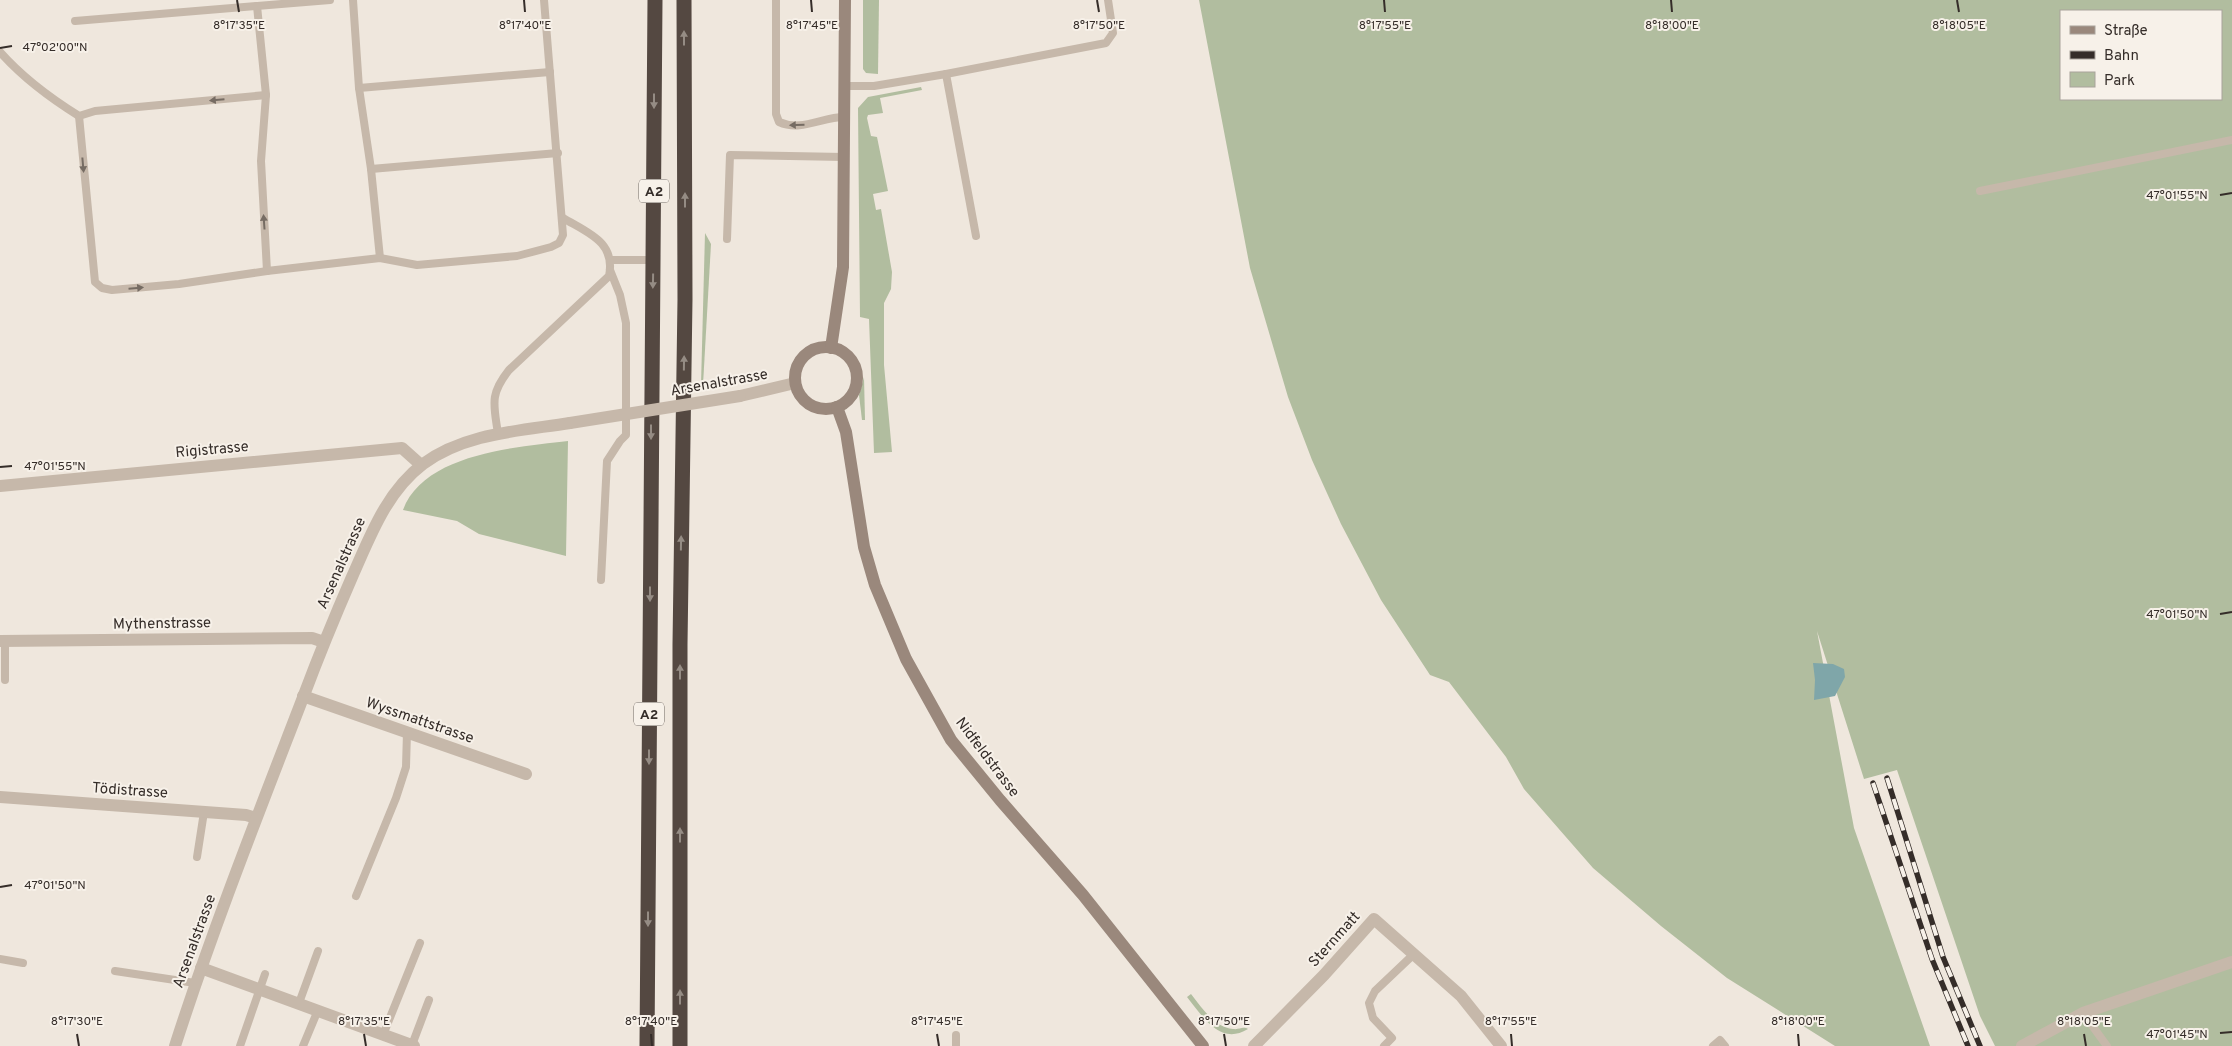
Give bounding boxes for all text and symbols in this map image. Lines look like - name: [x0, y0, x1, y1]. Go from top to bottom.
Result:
- legend: [2060, 10, 2222, 100]
- text: 8°17'35"E: [213, 18, 265, 34]
- text: 8°17'40"E: [499, 18, 551, 34]
- text: 8°17'45"E: [786, 18, 838, 34]
- text: 8°17'50"E: [1073, 18, 1125, 34]
- text: 8°17'55"E: [1359, 18, 1411, 34]
- text: 8°18'00"E: [1645, 18, 1699, 34]
- text: 8°18'05"E: [1932, 18, 1986, 34]
- text: Straße: [2104, 22, 2148, 41]
- one-way arrow: [680, 29, 688, 45]
- text: 47°02'00"N: [23, 40, 87, 56]
- text: Bahn: [2104, 47, 2139, 66]
- text: Park: [2104, 72, 2135, 91]
- one-way arrow: [650, 93, 658, 109]
- one-way arrow: [209, 96, 225, 104]
- one-way arrow: [789, 122, 805, 130]
- one-way arrow: [80, 157, 88, 173]
- road number: A2: [639, 180, 669, 202]
- text: 47°01'55"N: [2146, 188, 2208, 204]
- one-way arrow: [681, 192, 689, 208]
- one-way arrow: [260, 214, 268, 230]
- one-way arrow: [648, 273, 656, 289]
- one-way arrow: [129, 284, 145, 292]
- one-way arrow: [680, 354, 688, 370]
- street label: Arsenalstrasse: [669, 366, 770, 401]
- one-way arrow: [647, 424, 655, 440]
- street label: Rigistrasse: [175, 438, 250, 463]
- text: 47°01'55"N: [24, 459, 86, 475]
- street label: Arsenalstrasse: [314, 515, 371, 613]
- one-way arrow: [677, 534, 685, 550]
- one-way arrow: [646, 586, 654, 602]
- text: 47°01'50"N: [2146, 607, 2208, 623]
- street label: Mythenstrasse: [113, 614, 211, 635]
- one-way arrow: [676, 664, 684, 680]
- street label: Wyssmattstrasse: [363, 694, 476, 749]
- road number: A2: [634, 702, 664, 726]
- street label: Nidfeldstrasse: [951, 714, 1023, 802]
- one-way arrow: [645, 749, 653, 765]
- street label: Tödistrasse: [91, 779, 168, 804]
- one-way arrow: [676, 827, 684, 843]
- text: 47°01'50"N: [24, 878, 86, 894]
- street label: Arsenalstrasse: [170, 892, 221, 991]
- street label: Sternmatt: [1305, 908, 1365, 972]
- one-way arrow: [644, 911, 652, 927]
- one-way arrow: [676, 989, 684, 1005]
- text: 8°17'30"E: [51, 1014, 103, 1030]
- text: 8°17'35"E: [338, 1014, 390, 1030]
- text: 8°17'40"E: [625, 1014, 677, 1030]
- text: 8°17'45"E: [911, 1014, 963, 1030]
- text: 8°17'50"E: [1198, 1014, 1250, 1030]
- text: 8°17'55"E: [1485, 1014, 1537, 1030]
- text: 8°18'00"E: [1771, 1014, 1825, 1030]
- text: 8°18'05"E: [2057, 1014, 2111, 1030]
- text: 47°01'45"N: [2146, 1027, 2208, 1043]

